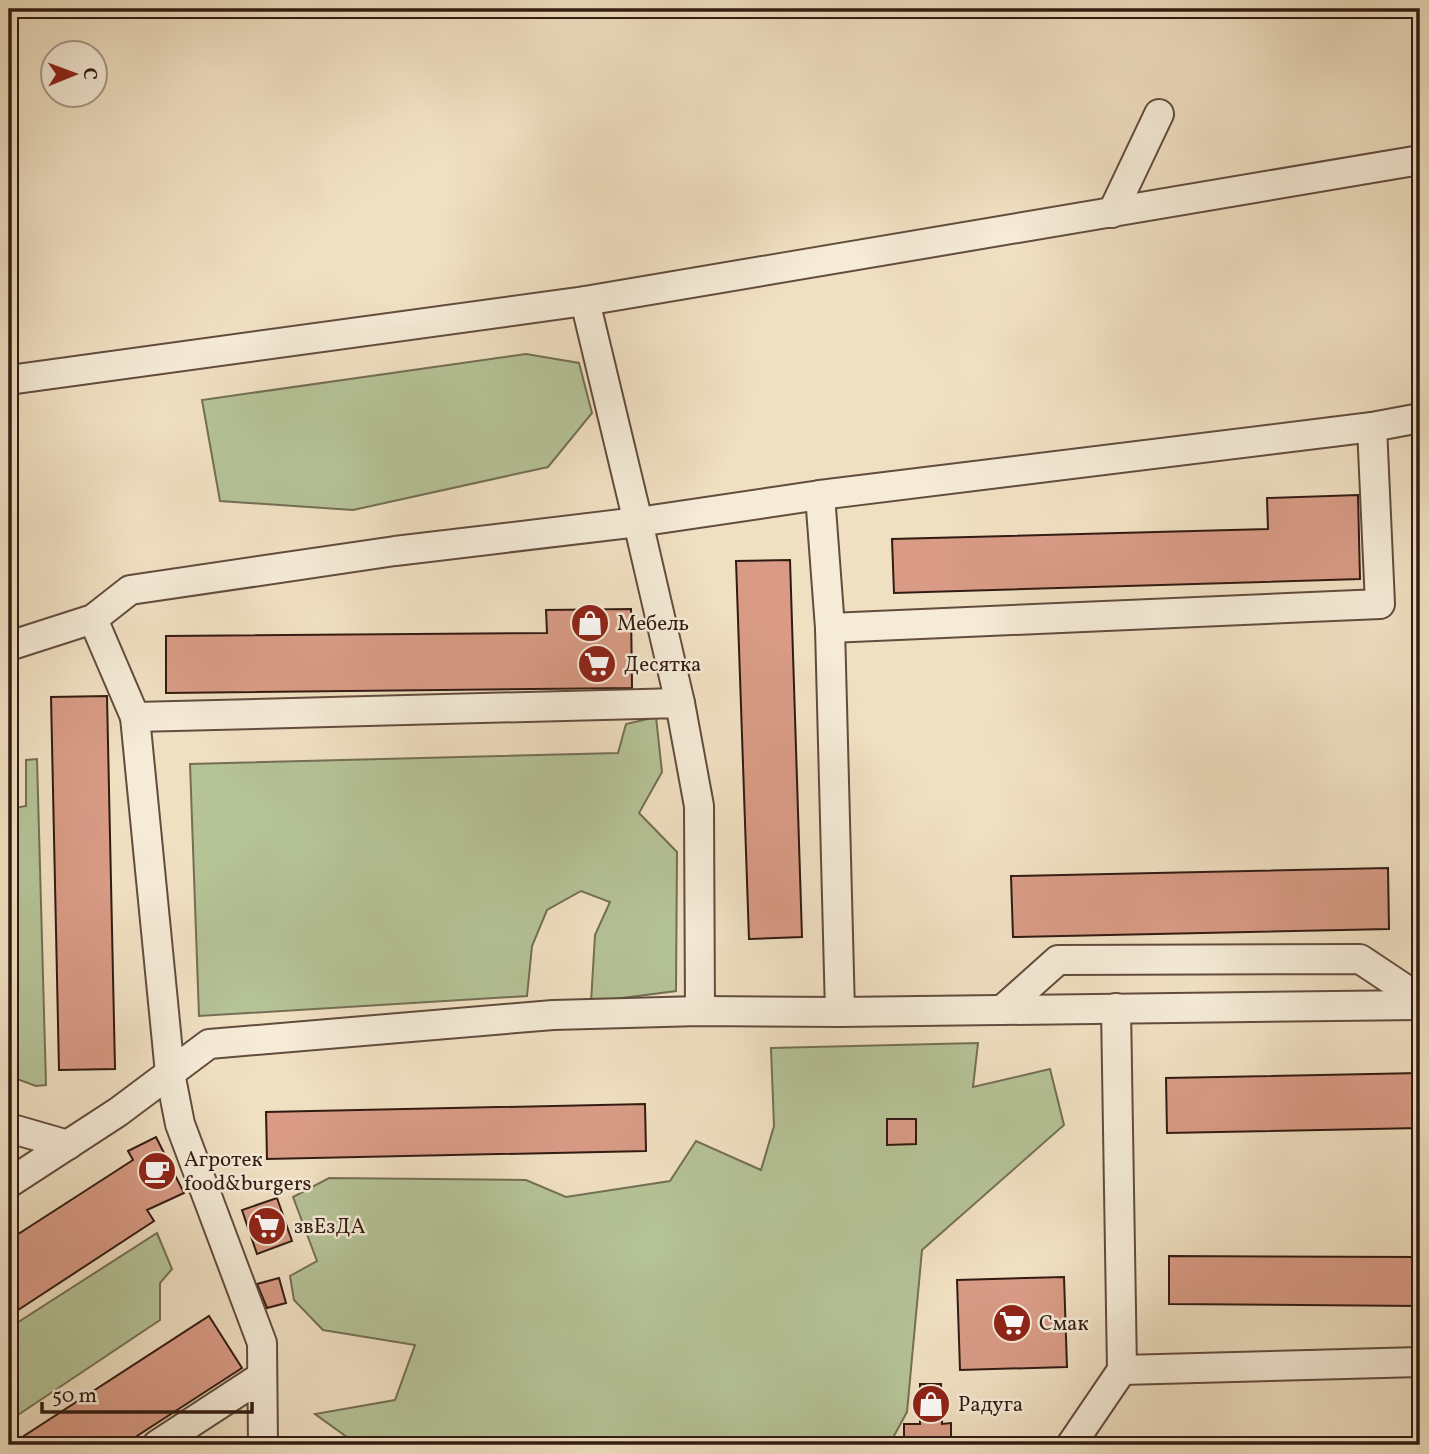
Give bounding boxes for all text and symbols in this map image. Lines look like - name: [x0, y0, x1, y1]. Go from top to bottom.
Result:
- north arrow: [38, 38, 108, 108]
- text: С: [76, 67, 102, 80]
- shop icon: Мебель: [569, 602, 611, 644]
- place label: Мебель: [617, 610, 689, 639]
- supermarket icon: Десятка: [576, 643, 618, 685]
- place label: Десятка: [624, 651, 702, 680]
- place label: Агротек food&burgers: [184, 1146, 312, 1199]
- cafe icon: Агротек food&burgers: [136, 1150, 178, 1192]
- supermarket icon: звЕзДА: [246, 1205, 288, 1247]
- place label: звЕзДА: [294, 1213, 366, 1242]
- supermarket icon: Смак: [991, 1302, 1033, 1344]
- place label: Смак: [1039, 1310, 1089, 1339]
- scale bar: [42, 1370, 252, 1414]
- text: 50 m: [52, 1382, 97, 1411]
- shop icon: Радуга: [910, 1383, 952, 1425]
- place label: Радуга: [958, 1391, 1023, 1420]

